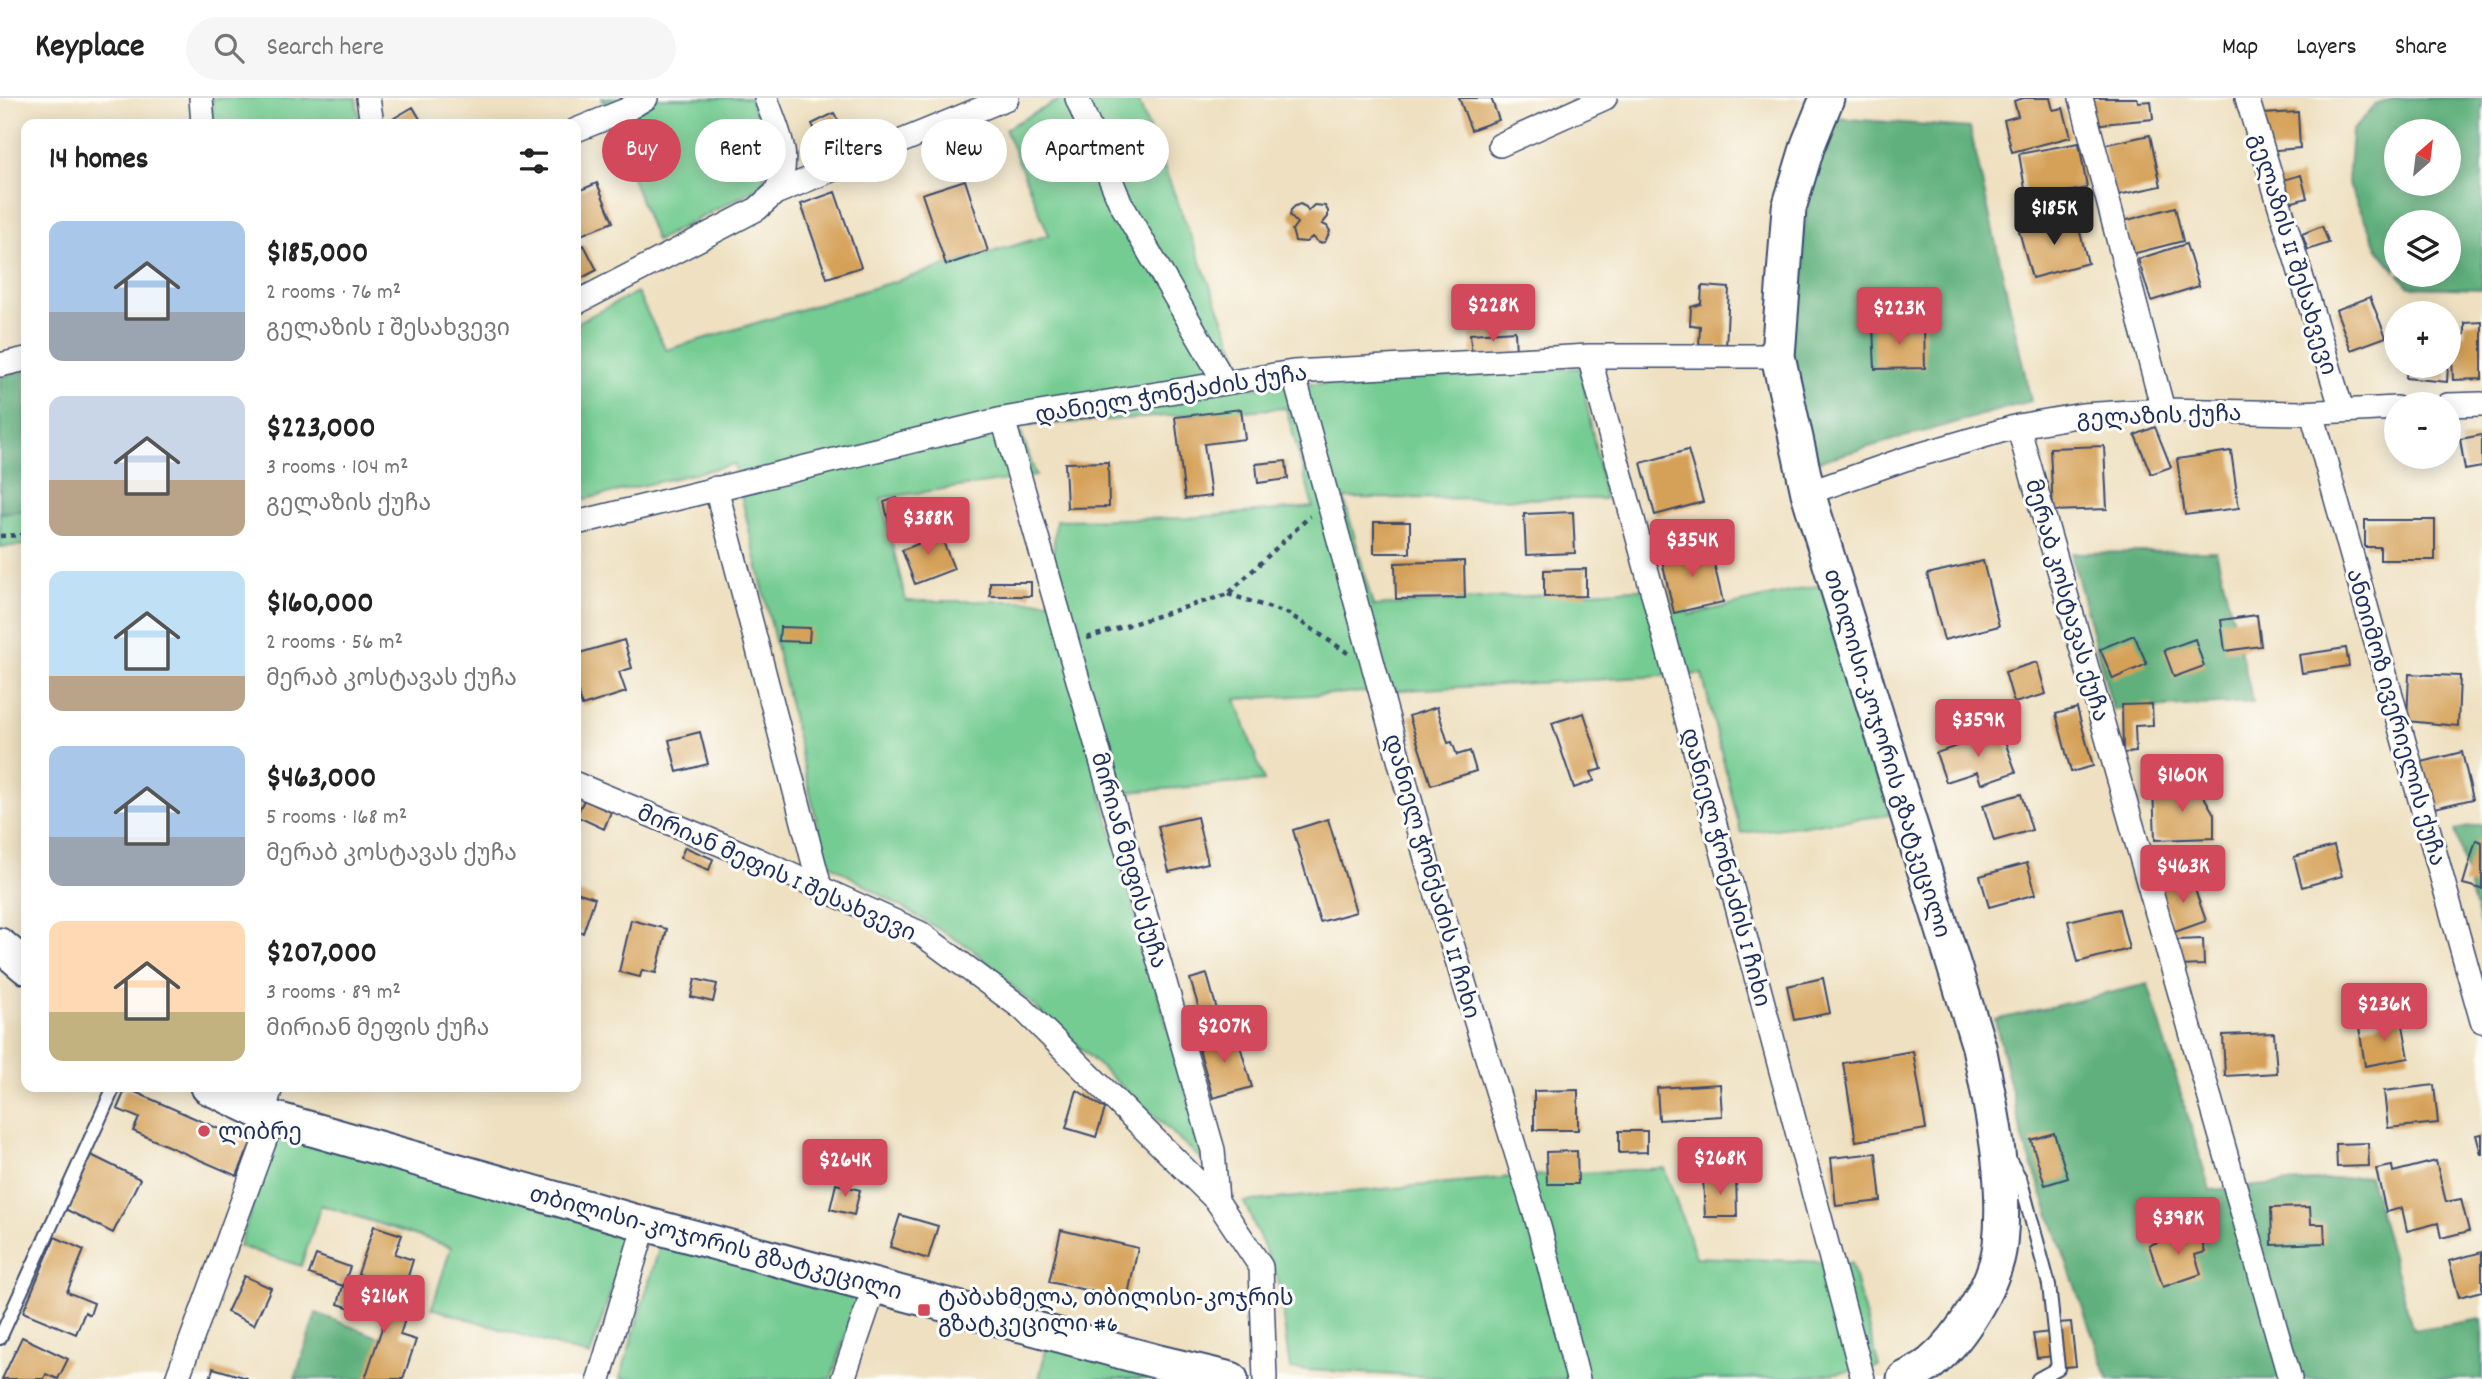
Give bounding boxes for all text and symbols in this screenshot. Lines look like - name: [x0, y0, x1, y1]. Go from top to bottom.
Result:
- search box: [186, 17, 676, 80]
- text: Keyplace: [35, 25, 144, 72]
- icon: search: [210, 29, 248, 67]
- text: Search here: [266, 30, 384, 67]
- text: Map: [2222, 31, 2258, 65]
- text: Layers: [2296, 31, 2357, 65]
- text: Share: [2395, 31, 2447, 65]
- chip: Buy: [602, 119, 681, 182]
- chip: Rent: [695, 119, 786, 182]
- chip: Filters: [800, 119, 907, 182]
- chip: New: [921, 119, 1007, 182]
- chip: Apartment: [1021, 119, 1169, 182]
- north arrow: [2384, 119, 2460, 196]
- map controls: [2384, 119, 2461, 469]
- street label: გელაზის II შესახვევი: [2238, 130, 2343, 380]
- text: 14 homes: [49, 140, 148, 183]
- icon: filters: [515, 142, 553, 180]
- pin: $185K: [2005, 188, 2103, 247]
- text: $185K: [2030, 193, 2078, 226]
- button: layers: [2384, 210, 2461, 287]
- text: $185,000: [266, 234, 368, 277]
- icon: home: [105, 249, 189, 333]
- text: 2 rooms · 76 m²: [266, 277, 401, 310]
- pin: $228K: [1444, 285, 1542, 344]
- pin: $223K: [1850, 288, 1948, 347]
- text: $228K: [1467, 290, 1519, 323]
- text: $223K: [1873, 293, 1925, 326]
- button: +: [2384, 301, 2461, 378]
- text: გელაზის I შესახვევი: [266, 314, 510, 347]
- street label: დანიელ ჭონქაძის ქუჩა: [1033, 359, 1310, 434]
- button: −: [2384, 392, 2461, 469]
- street label: გელაზის ქუჩა: [2076, 399, 2242, 438]
- text: $223,000: [266, 409, 376, 452]
- icon: home: [105, 424, 189, 508]
- text: 3 rooms · 104 m²: [266, 452, 408, 485]
- street label: მერაბ კოსტავას ქუჩა: [2014, 476, 2115, 726]
- text: გელაზის ქუჩა: [266, 489, 431, 522]
- pin: $388K: [879, 498, 977, 557]
- text: $388K: [903, 503, 953, 536]
- pin: $354K: [1643, 519, 1741, 579]
- text: $354K: [1666, 525, 1718, 558]
- street label: თბილისი-კოჯორის გზატკეცილი: [1813, 565, 1957, 943]
- street label: ანთიმოზ ივერიელის ქუჩა: [2335, 566, 2452, 870]
- text: $160,000: [266, 584, 374, 627]
- icon: home: [105, 599, 189, 683]
- text: 2 rooms · 56 m²: [266, 627, 403, 660]
- text: მერაბ კოსტავას ქუჩა: [266, 664, 517, 697]
- pin: $359K: [1929, 700, 2027, 759]
- text: $359K: [1951, 705, 2005, 738]
- street label: დანიელ ჭონქაძის I ჩიხი: [1670, 725, 1777, 1011]
- street label: დანიელ ჭონქაძის II ჩიხი: [1373, 731, 1486, 1023]
- street label: მირიან მეფის ქუჩა: [1080, 749, 1173, 973]
- pin: $160K: [2133, 754, 2231, 814]
- text: $463,000: [266, 759, 376, 802]
- text: $160K: [2156, 760, 2208, 793]
- icon: home: [105, 774, 189, 858]
- street label: მირიან მეფის I შესახვევი: [631, 799, 920, 952]
- text: 5 rooms · 168 m²: [266, 802, 407, 835]
- text: მერაბ კოსტავას ქუჩა: [266, 839, 517, 872]
- pin: $463K: [2134, 846, 2232, 905]
- text: $463K: [2156, 851, 2210, 884]
- text: $207,000: [266, 934, 377, 977]
- icon: home: [105, 949, 189, 1033]
- text: 3 rooms · 89 m²: [266, 977, 401, 1010]
- pin: $236K: [2335, 984, 2433, 1043]
- text: $236K: [2357, 989, 2411, 1022]
- pin: $207K: [1175, 1006, 1273, 1065]
- text: $207K: [1197, 1011, 1251, 1044]
- text: მირიან მეფის ქუჩა: [266, 1014, 489, 1047]
- place label: ლიბრე: [218, 1118, 302, 1151]
- marker: ლიბრე: [196, 1123, 212, 1139]
- pin: $268K: [1671, 1138, 1769, 1197]
- pin: $264K: [796, 1140, 894, 1199]
- text: $268K: [1694, 1143, 1746, 1176]
- text: $264K: [818, 1145, 872, 1178]
- street label: თბილისი-კოჯორის გზატკეცილი: [525, 1180, 905, 1311]
- pin: $398K: [2129, 1198, 2227, 1257]
- text: $398K: [2152, 1203, 2204, 1236]
- pin: $216K: [335, 1276, 433, 1335]
- text: $216K: [360, 1281, 408, 1314]
- place label: ტაბახმელა, თბილისი-კოჯრის გზატკეცილი #6: [938, 1284, 1294, 1343]
- marker: ტაბახმელა, თბილისი-კოჯრის გზატკეცილი #6: [916, 1302, 932, 1318]

